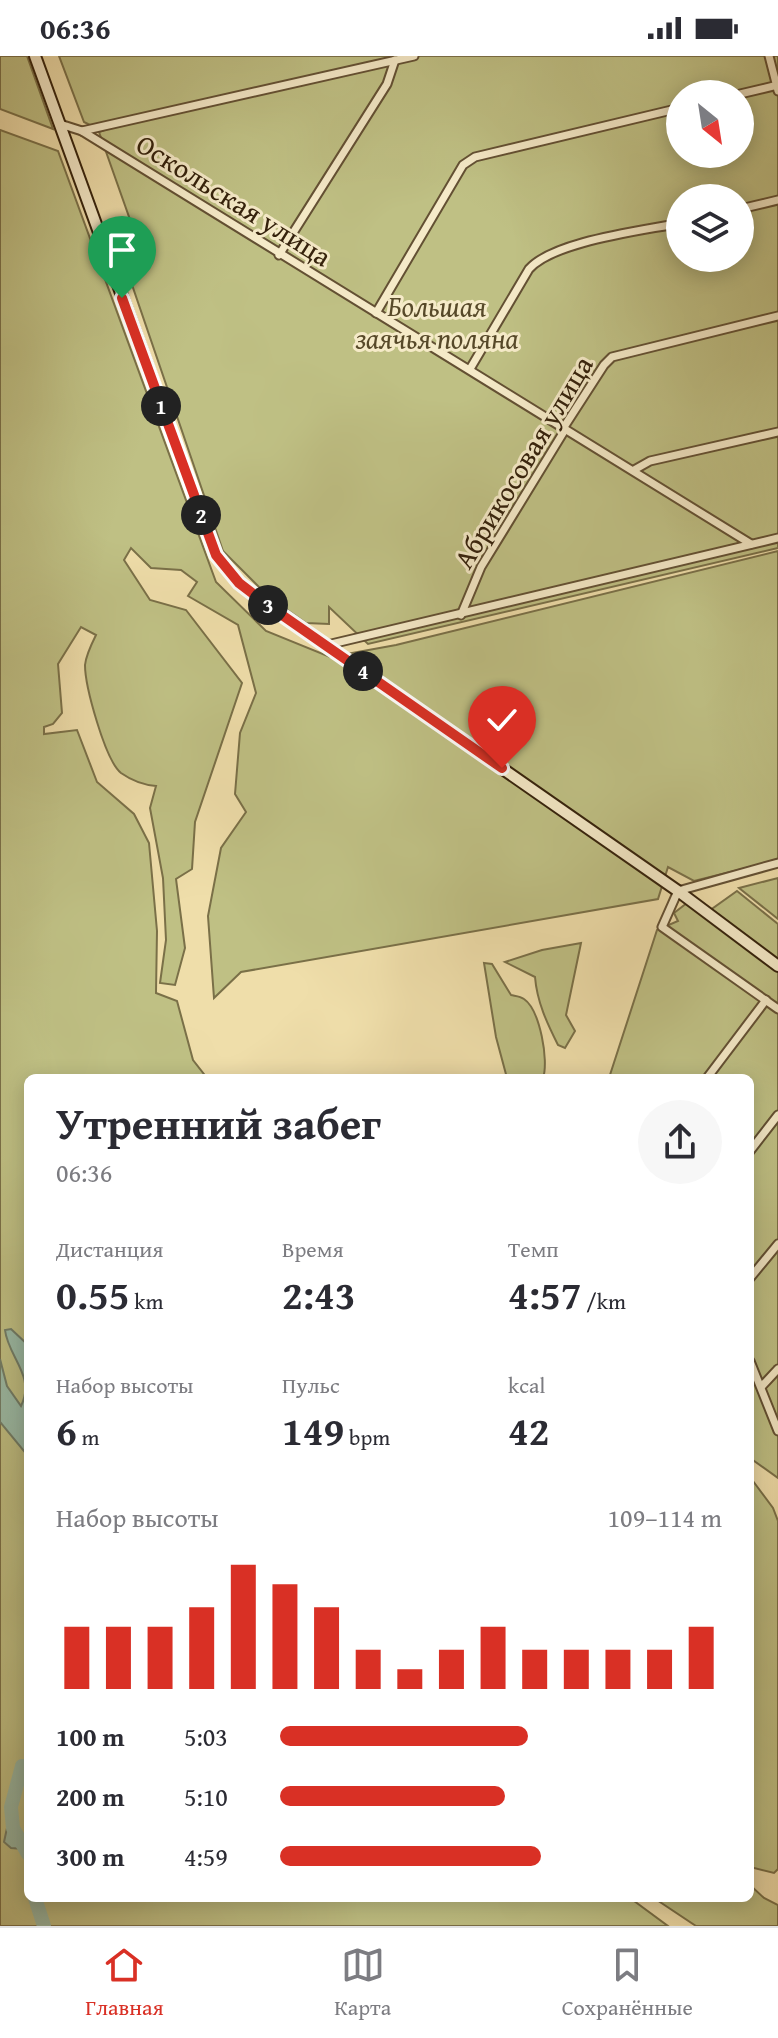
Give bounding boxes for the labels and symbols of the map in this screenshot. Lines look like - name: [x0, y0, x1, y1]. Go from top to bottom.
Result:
- north arrow: [666, 80, 754, 168]
- street label: Оскольская улица: [129, 123, 340, 276]
- pin: [88, 216, 156, 298]
- park label: Большая заячья поляна: [355, 285, 518, 358]
- street label: Абрикосовая улица: [443, 347, 603, 576]
- pin: 1: [141, 386, 181, 426]
- pin: 2: [181, 495, 221, 535]
- pin: 3: [248, 585, 288, 625]
- pin: 4: [343, 651, 383, 691]
- pin: [468, 686, 536, 768]

